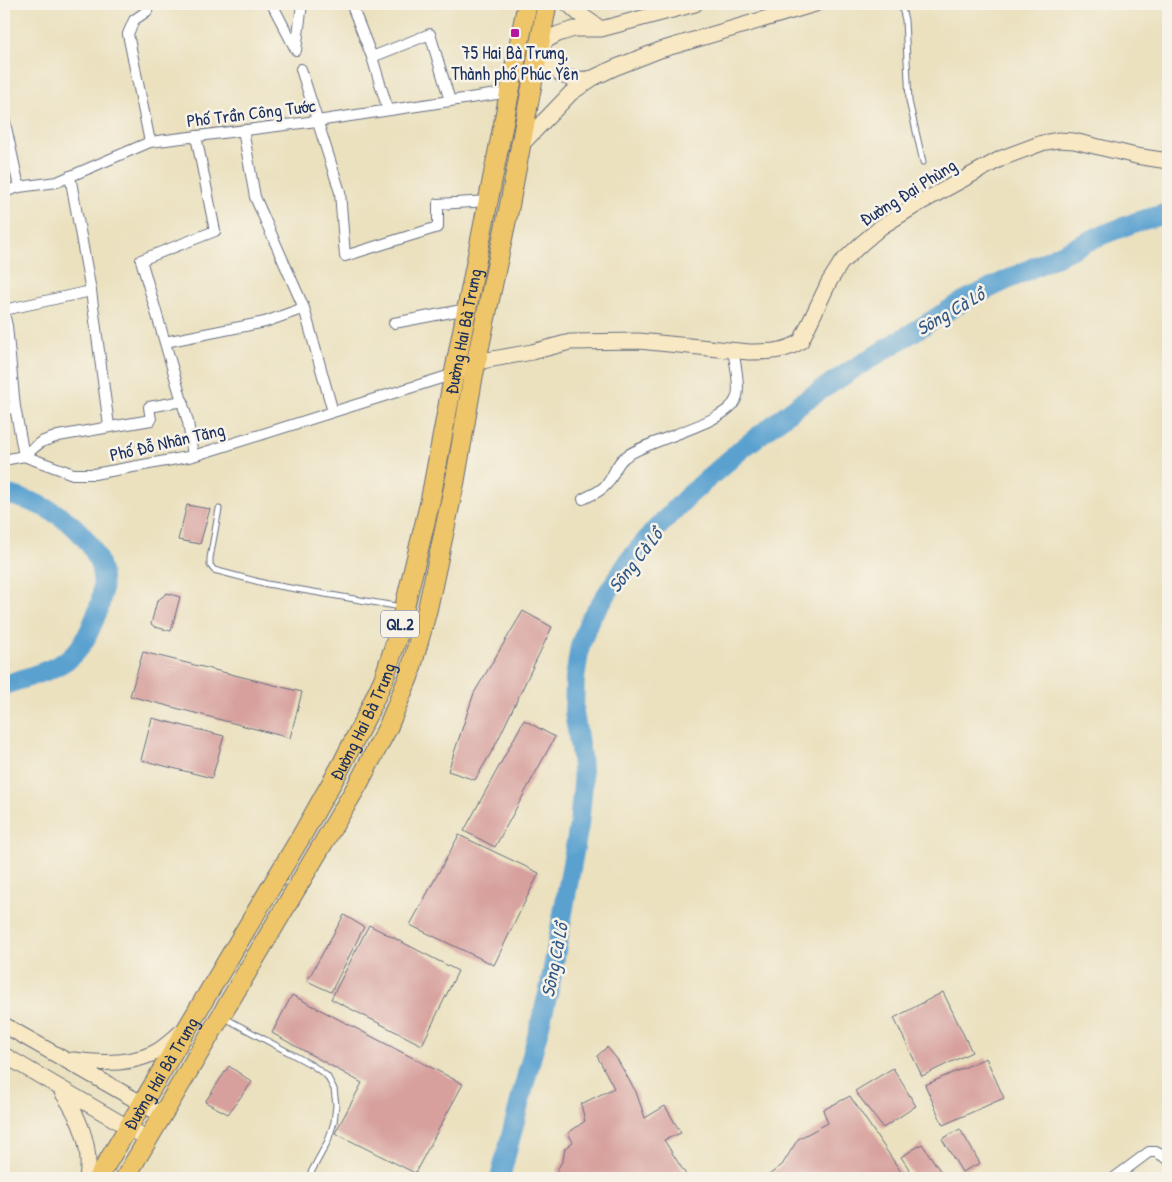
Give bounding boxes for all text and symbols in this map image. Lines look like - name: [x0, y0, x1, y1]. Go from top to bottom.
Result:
- marker: 75 Hai Bà Trưng, Thành phố Phúc Yên: [509, 27, 521, 39]
- place label: 75 Hai Bà Trưng, Thành phố Phúc Yên: [451, 40, 579, 86]
- street label: Phố Trần Công Tước: [185, 93, 317, 133]
- street label: Đường Đại Phùng: [855, 152, 961, 232]
- street label: Đường Hai Bà Trưng: [438, 266, 487, 396]
- water label: Sông Cà Lồ: [911, 279, 992, 341]
- street label: Phố Đỗ Nhân Tăng: [107, 417, 227, 467]
- water label: Sông Cà Lồ: [602, 520, 670, 597]
- road number: QL.2: [381, 610, 419, 638]
- street label: Đường Hai Bà Trưng: [323, 659, 401, 784]
- water label: Sông Cà Lồ: [534, 918, 575, 999]
- street label: Đường Hai Bà Trưng: [117, 1012, 204, 1134]

